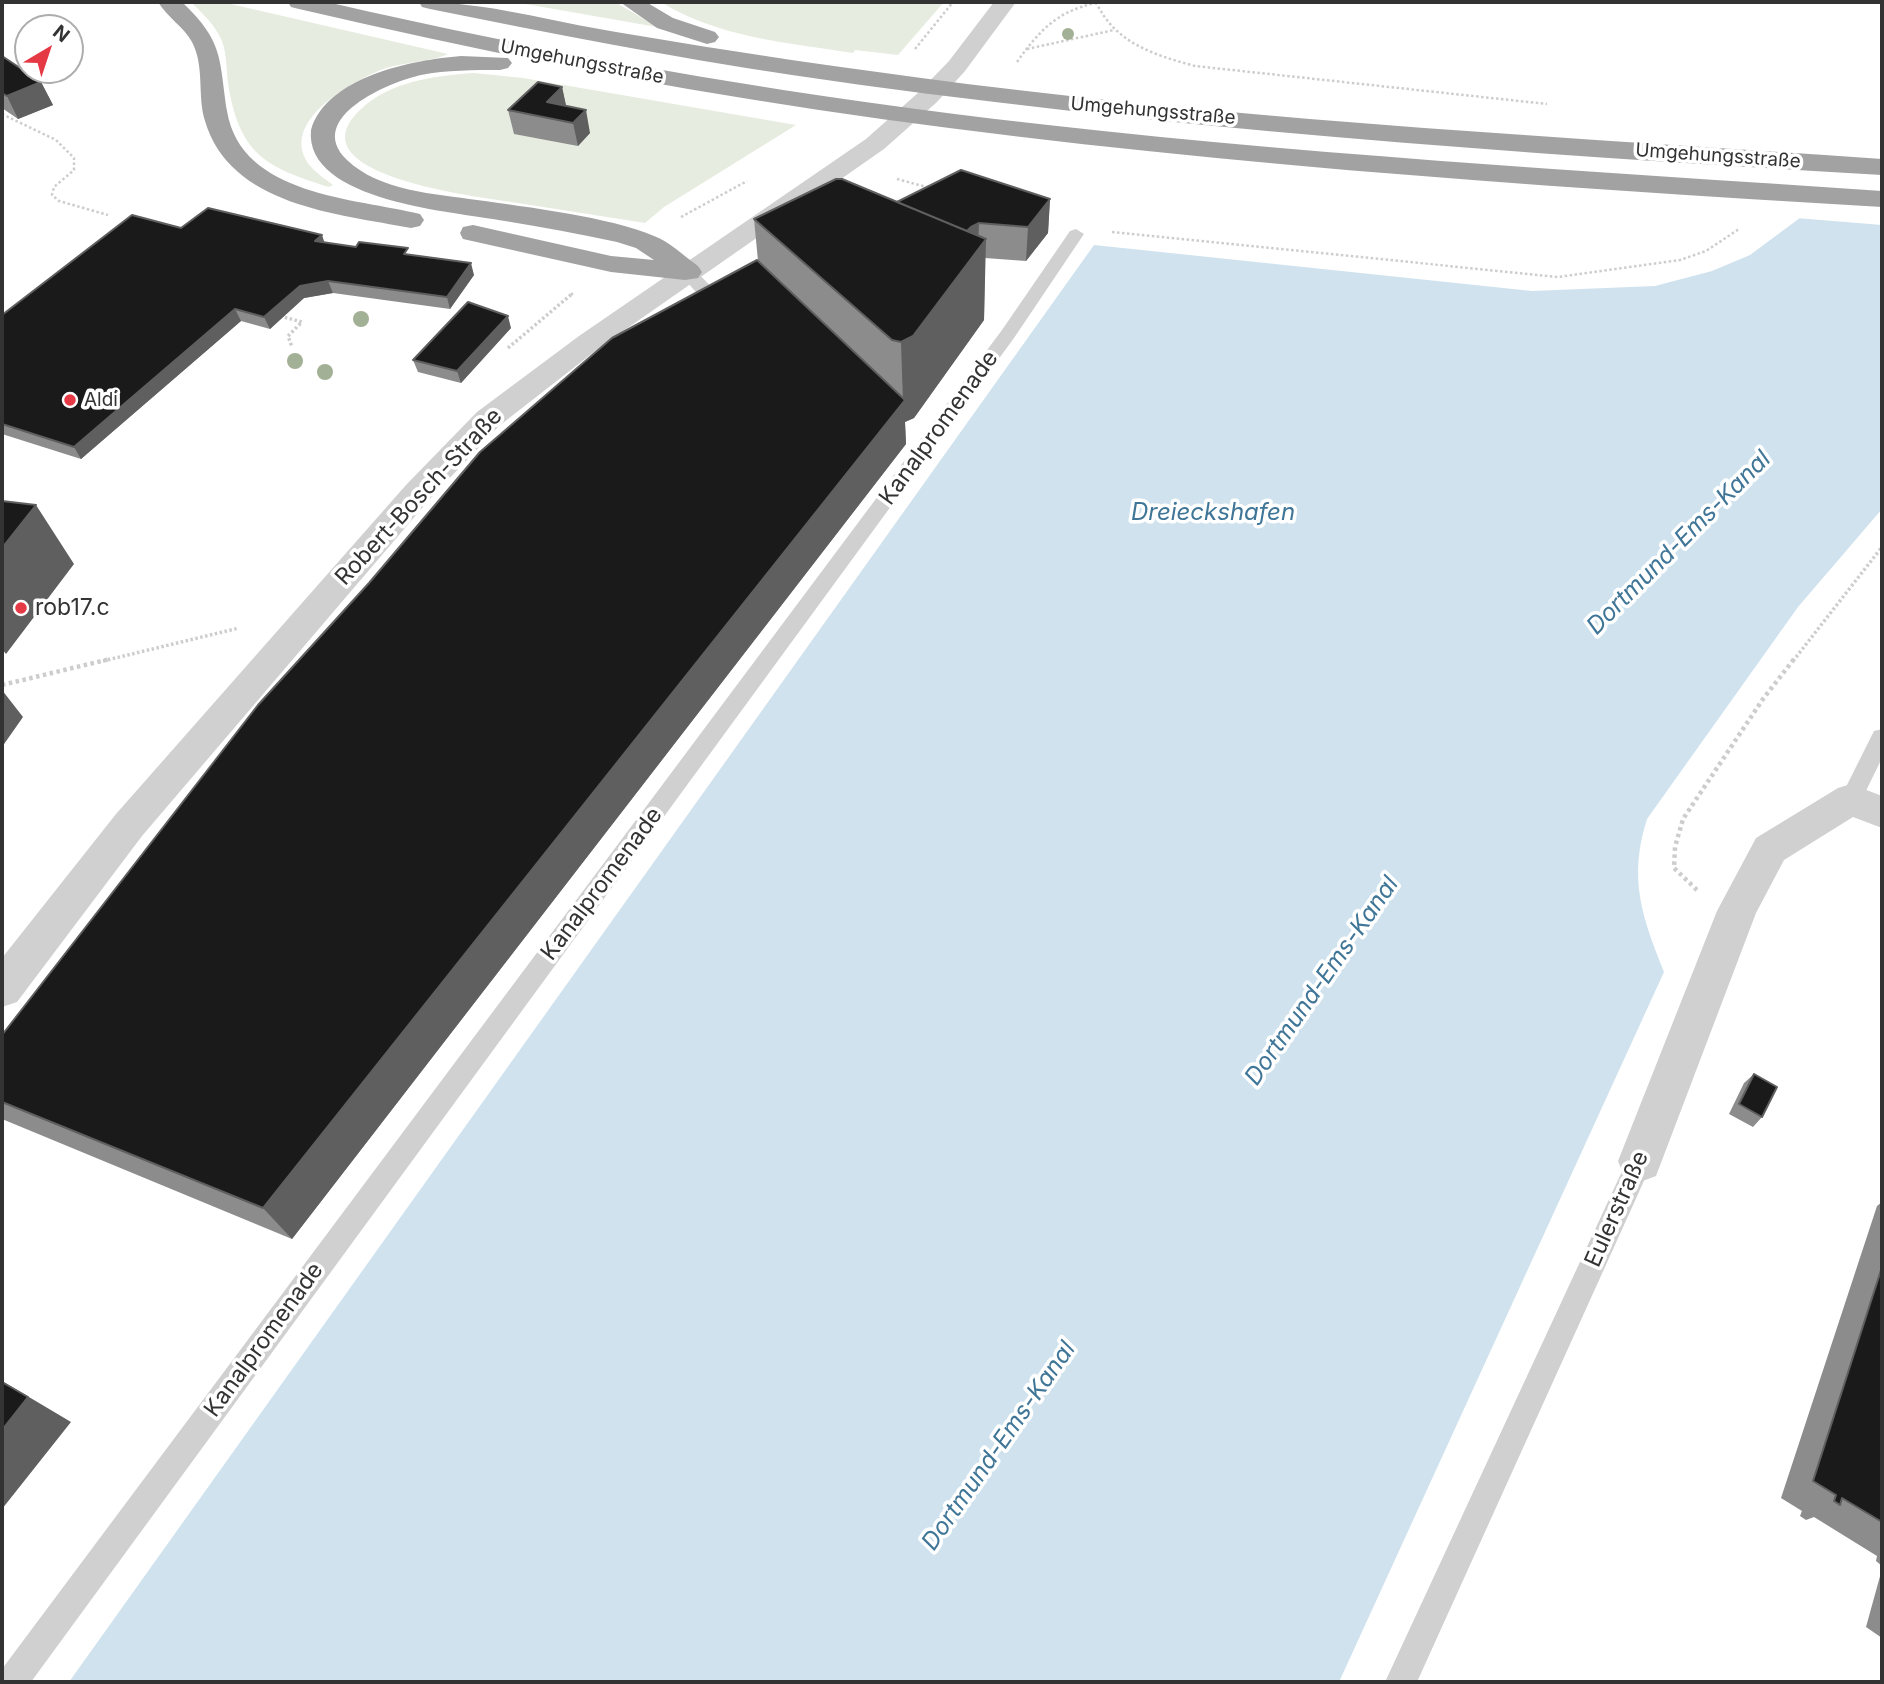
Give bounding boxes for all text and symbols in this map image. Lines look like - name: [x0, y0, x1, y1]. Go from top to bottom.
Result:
- north arrow: [14, 14, 84, 84]
- text: N: [48, 20, 74, 47]
- street label: Umgehungsstraße: [498, 35, 666, 89]
- street label: Umgehungsstraße: [1069, 92, 1237, 130]
- street label: Umgehungsstraße: [1635, 139, 1801, 173]
- street label: Kanalpromenade: [874, 345, 1004, 511]
- place label: Aldi: [84, 389, 118, 411]
- marker: Aldi: [62, 392, 78, 408]
- street label: Robert-Bosch-Straße: [330, 403, 508, 591]
- water label: Dortmund-Ems-Kanal: [1581, 445, 1777, 641]
- water label: Dreieckshafen: [1131, 499, 1295, 527]
- place label: rob17.c: [35, 594, 110, 622]
- marker: rob17.c: [13, 600, 29, 616]
- street label: Kanalpromenade: [536, 802, 668, 966]
- water label: Dortmund-Ems-Kanal: [1239, 871, 1405, 1091]
- street label: Eulerstraße: [1579, 1147, 1655, 1271]
- street label: Kanalpromenade: [199, 1257, 329, 1423]
- water label: Dortmund-Ems-Kanal: [916, 1336, 1082, 1556]

